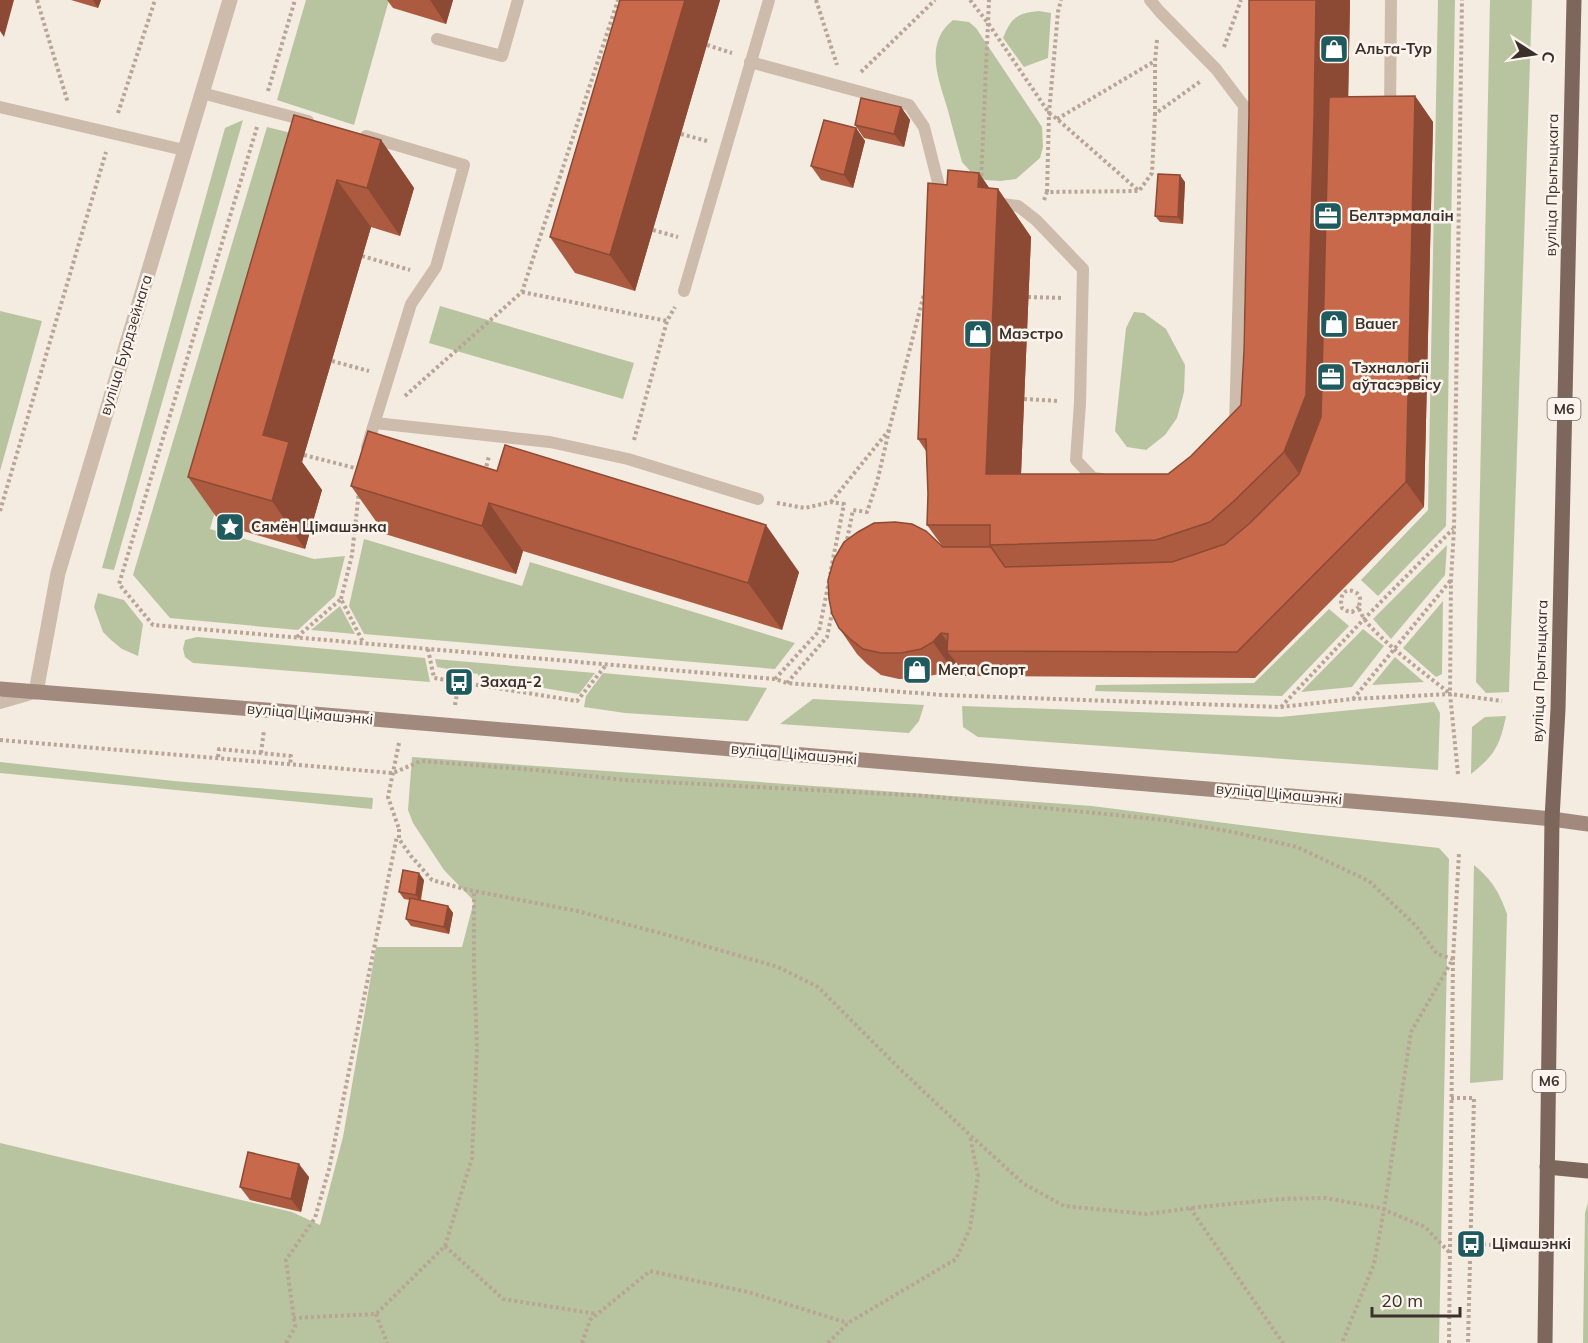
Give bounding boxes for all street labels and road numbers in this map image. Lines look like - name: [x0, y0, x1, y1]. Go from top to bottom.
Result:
- street label: вуліца Прытыцкага: [1541, 113, 1562, 257]
- street label: вуліца Бурдзейнага: [95, 272, 156, 418]
- road number: М6: [1548, 398, 1580, 420]
- street label: вуліца Прытыцкага: [1528, 599, 1551, 743]
- street label: вуліца Цімашэнкі: [246, 699, 374, 728]
- street label: вуліца Цімашэнкі: [730, 739, 858, 768]
- street label: вуліца Цімашэнкі: [1215, 779, 1343, 808]
- road number: М6: [1532, 1070, 1566, 1092]

